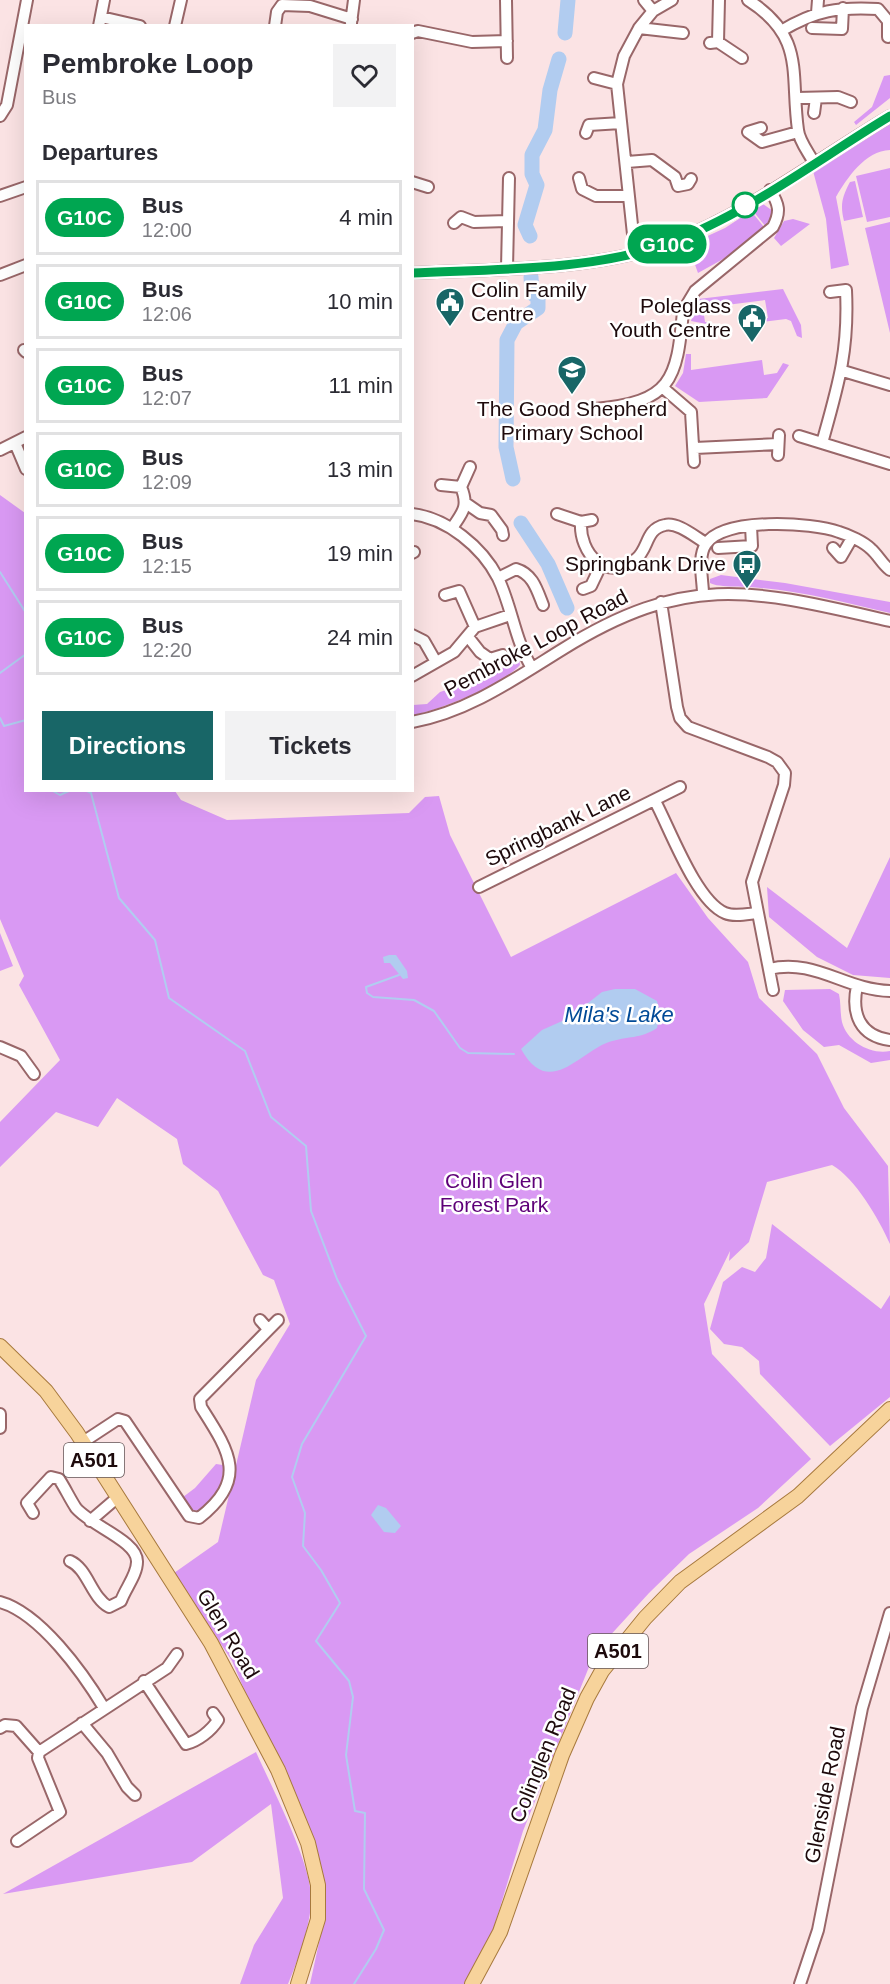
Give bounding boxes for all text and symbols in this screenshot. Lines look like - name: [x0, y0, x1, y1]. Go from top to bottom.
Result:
- button: heart: [333, 44, 396, 107]
- text: Pembroke Loop: [42, 48, 254, 79]
- text: Bus: [42, 86, 76, 108]
- text: Departures: [42, 140, 158, 165]
- unlabelled marker: [732, 192, 758, 218]
- text: Bus: [142, 193, 183, 218]
- text: 4 min: [339, 205, 393, 230]
- text: G10C: [57, 206, 112, 229]
- text: 12:00: [142, 219, 192, 241]
- line badge: G10C: [625, 224, 709, 264]
- text: G10C: [640, 233, 694, 256]
- text: Bus: [142, 277, 183, 302]
- place label: Colin Family Centre: [471, 278, 587, 325]
- public building icon: Colin Family Centre: [434, 286, 466, 328]
- text: 10 min: [327, 289, 393, 314]
- text: G10C: [57, 290, 112, 313]
- place label: Poleglass Youth Centre: [609, 294, 731, 341]
- public building icon: Poleglass Youth Centre: [736, 302, 768, 344]
- text: 12:06: [142, 303, 192, 325]
- school or university icon: The Good Shepherd Primary School: [556, 354, 588, 396]
- text: Bus: [142, 361, 183, 386]
- text: 11 min: [329, 373, 393, 398]
- text: G10C: [57, 374, 112, 397]
- text: 12:07: [142, 387, 192, 409]
- place label: The Good Shepherd Primary School: [477, 397, 667, 444]
- text: Bus: [142, 445, 183, 470]
- text: 13 min: [327, 457, 393, 482]
- text: G10C: [57, 458, 112, 481]
- text: 12:09: [142, 471, 192, 493]
- text: Bus: [142, 529, 183, 554]
- text: 19 min: [327, 541, 393, 566]
- text: G10C: [57, 542, 112, 565]
- bus stop icon: Springbank Drive: [731, 548, 763, 590]
- place label: Springbank Drive: [565, 552, 726, 575]
- text: 12:15: [142, 555, 192, 577]
- street label: Pembroke Loop Road: [440, 584, 631, 701]
- text: Bus: [142, 613, 183, 638]
- text: 24 min: [327, 625, 393, 650]
- text: G10C: [57, 626, 112, 649]
- text: 12:20: [142, 639, 192, 661]
- button: Directions: [42, 711, 213, 780]
- button: Tickets: [225, 711, 396, 780]
- street label: Springbank Lane: [481, 780, 634, 871]
- water label: Mila's Lake: [564, 1002, 674, 1027]
- park label: Colin Glen Forest Park: [440, 1169, 549, 1216]
- road number: A501: [64, 1443, 124, 1477]
- street label: Glen Road: [193, 1585, 264, 1683]
- road number: A501: [588, 1634, 648, 1668]
- street label: Colinglen Road: [505, 1684, 580, 1826]
- street label: Glenside Road: [800, 1725, 849, 1865]

